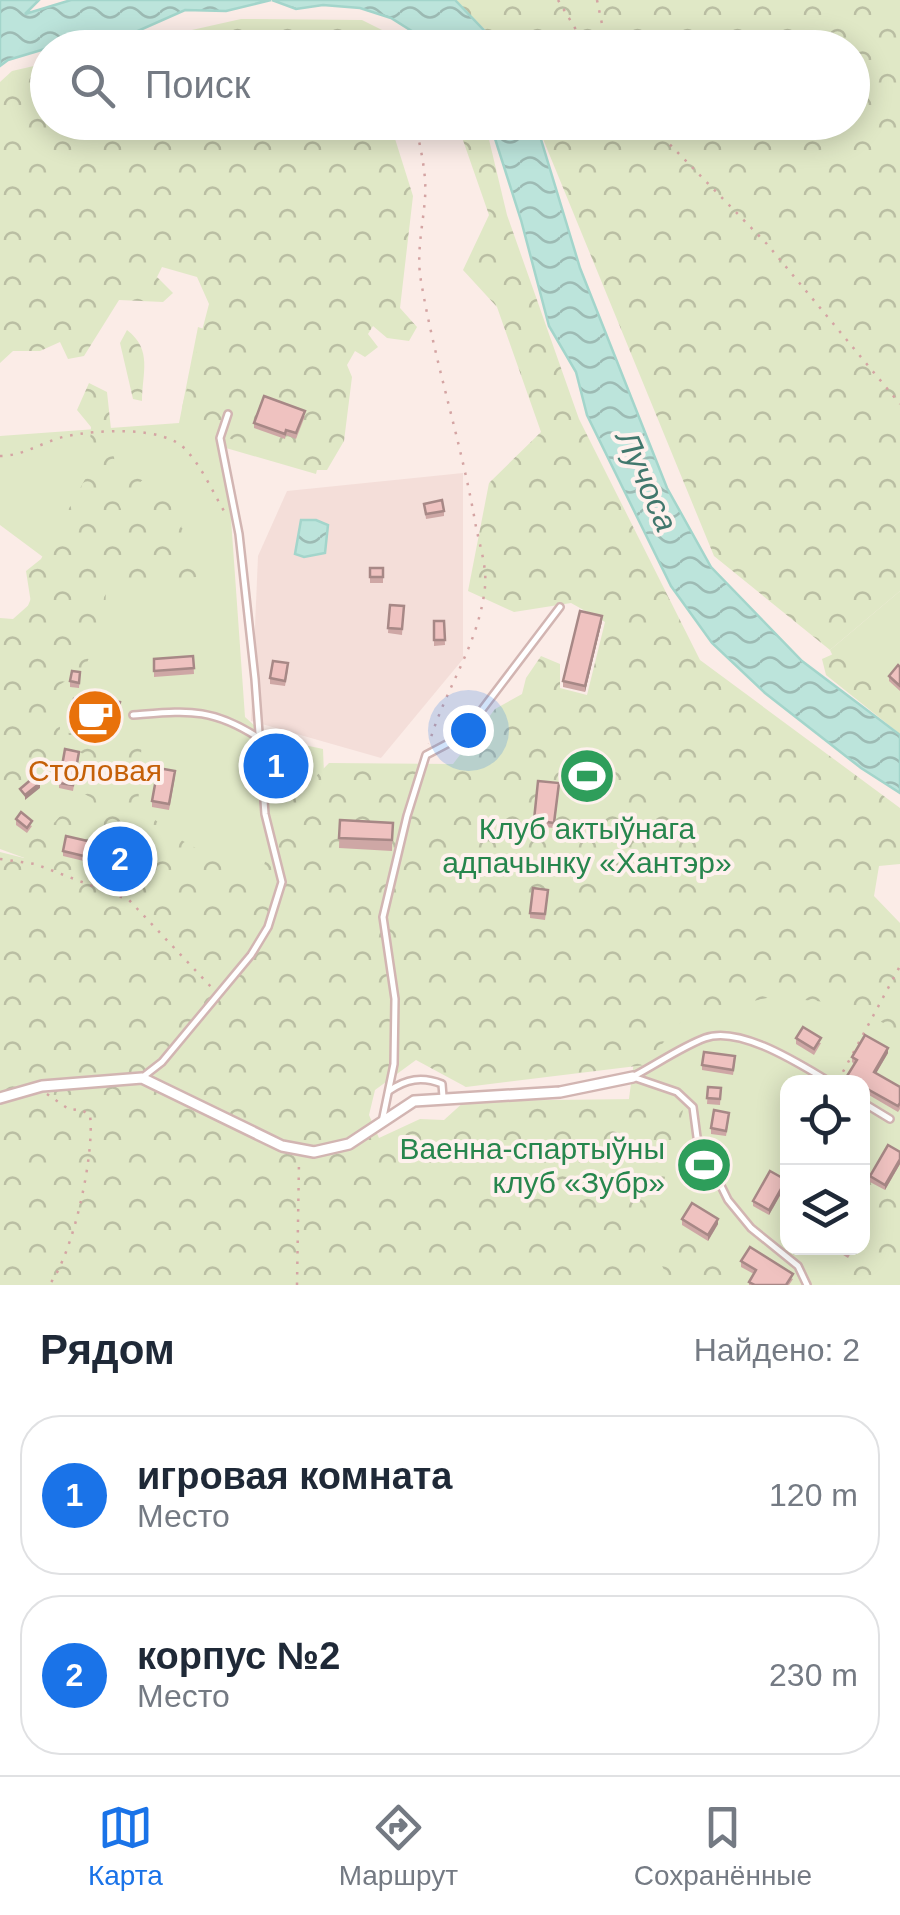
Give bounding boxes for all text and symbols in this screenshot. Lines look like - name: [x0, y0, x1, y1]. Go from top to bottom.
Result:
- search box: [30, 30, 870, 140]
- icon: search: [65, 58, 120, 113]
- text: Поиск: [145, 64, 250, 106]
- water label: Лучоса: [608, 423, 685, 537]
- cafe icon: Столовая: [65, 687, 125, 747]
- your location: [443, 705, 494, 756]
- pin: 1: [244, 728, 308, 804]
- sports icon: Клуб актыўнага адпачынку «Хантэр»: [557, 746, 617, 806]
- place label: Столовая: [28, 754, 162, 787]
- place label: Клуб актыўнага адпачынку «Хантэр»: [442, 812, 732, 879]
- pin: 2: [88, 822, 152, 896]
- map controls: [780, 1075, 870, 1255]
- button: locate: [780, 1075, 870, 1165]
- place label: Ваенна-спартыўны клуб «Зубр»: [399, 1132, 665, 1199]
- sports icon: Ваенна-спартыўны клуб «Зубр»: [674, 1135, 734, 1195]
- button: layers: [780, 1165, 870, 1255]
- text: Рядом: [40, 1326, 175, 1373]
- text: Найдено: 2: [694, 1332, 860, 1368]
- text: игровая комната: [137, 1455, 453, 1497]
- text: 1: [66, 1477, 83, 1513]
- text: 120 m: [769, 1477, 858, 1513]
- text: Место: [137, 1498, 230, 1534]
- text: корпус №2: [137, 1635, 340, 1677]
- text: 2: [66, 1657, 83, 1693]
- text: 230 m: [769, 1657, 858, 1693]
- text: Место: [137, 1678, 230, 1714]
- tab: Карта: [88, 1800, 163, 1892]
- tab: Маршрут: [339, 1800, 458, 1892]
- tab: Сохранённые: [634, 1800, 812, 1892]

